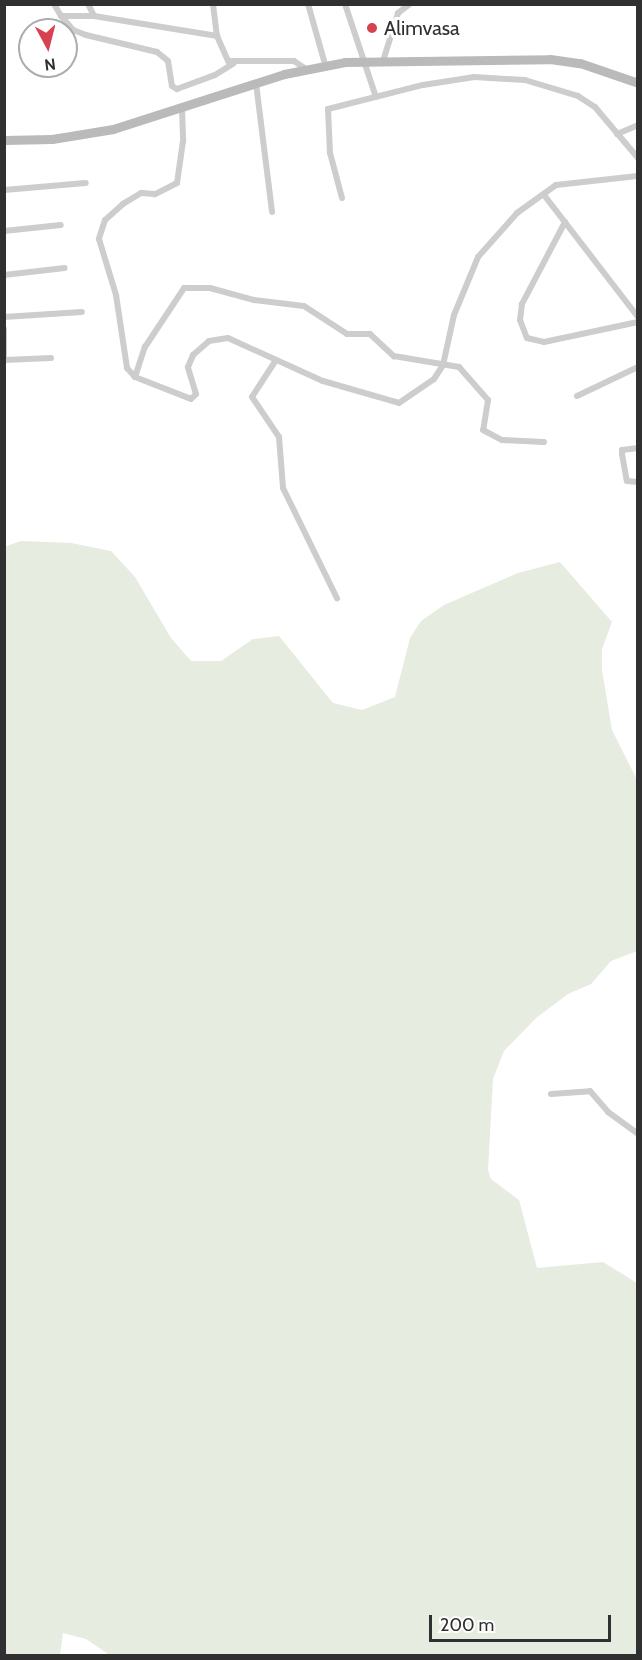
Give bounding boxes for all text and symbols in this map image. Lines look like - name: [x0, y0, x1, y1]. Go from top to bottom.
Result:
- place label: Alimvasa: [384, 16, 460, 40]
- north arrow: [18, 18, 78, 78]
- marker: Alimvasa: [365, 21, 379, 35]
- text: N: [43, 54, 57, 74]
- scale bar: [432, 1603, 614, 1641]
- text: 200 m: [440, 1614, 494, 1636]

